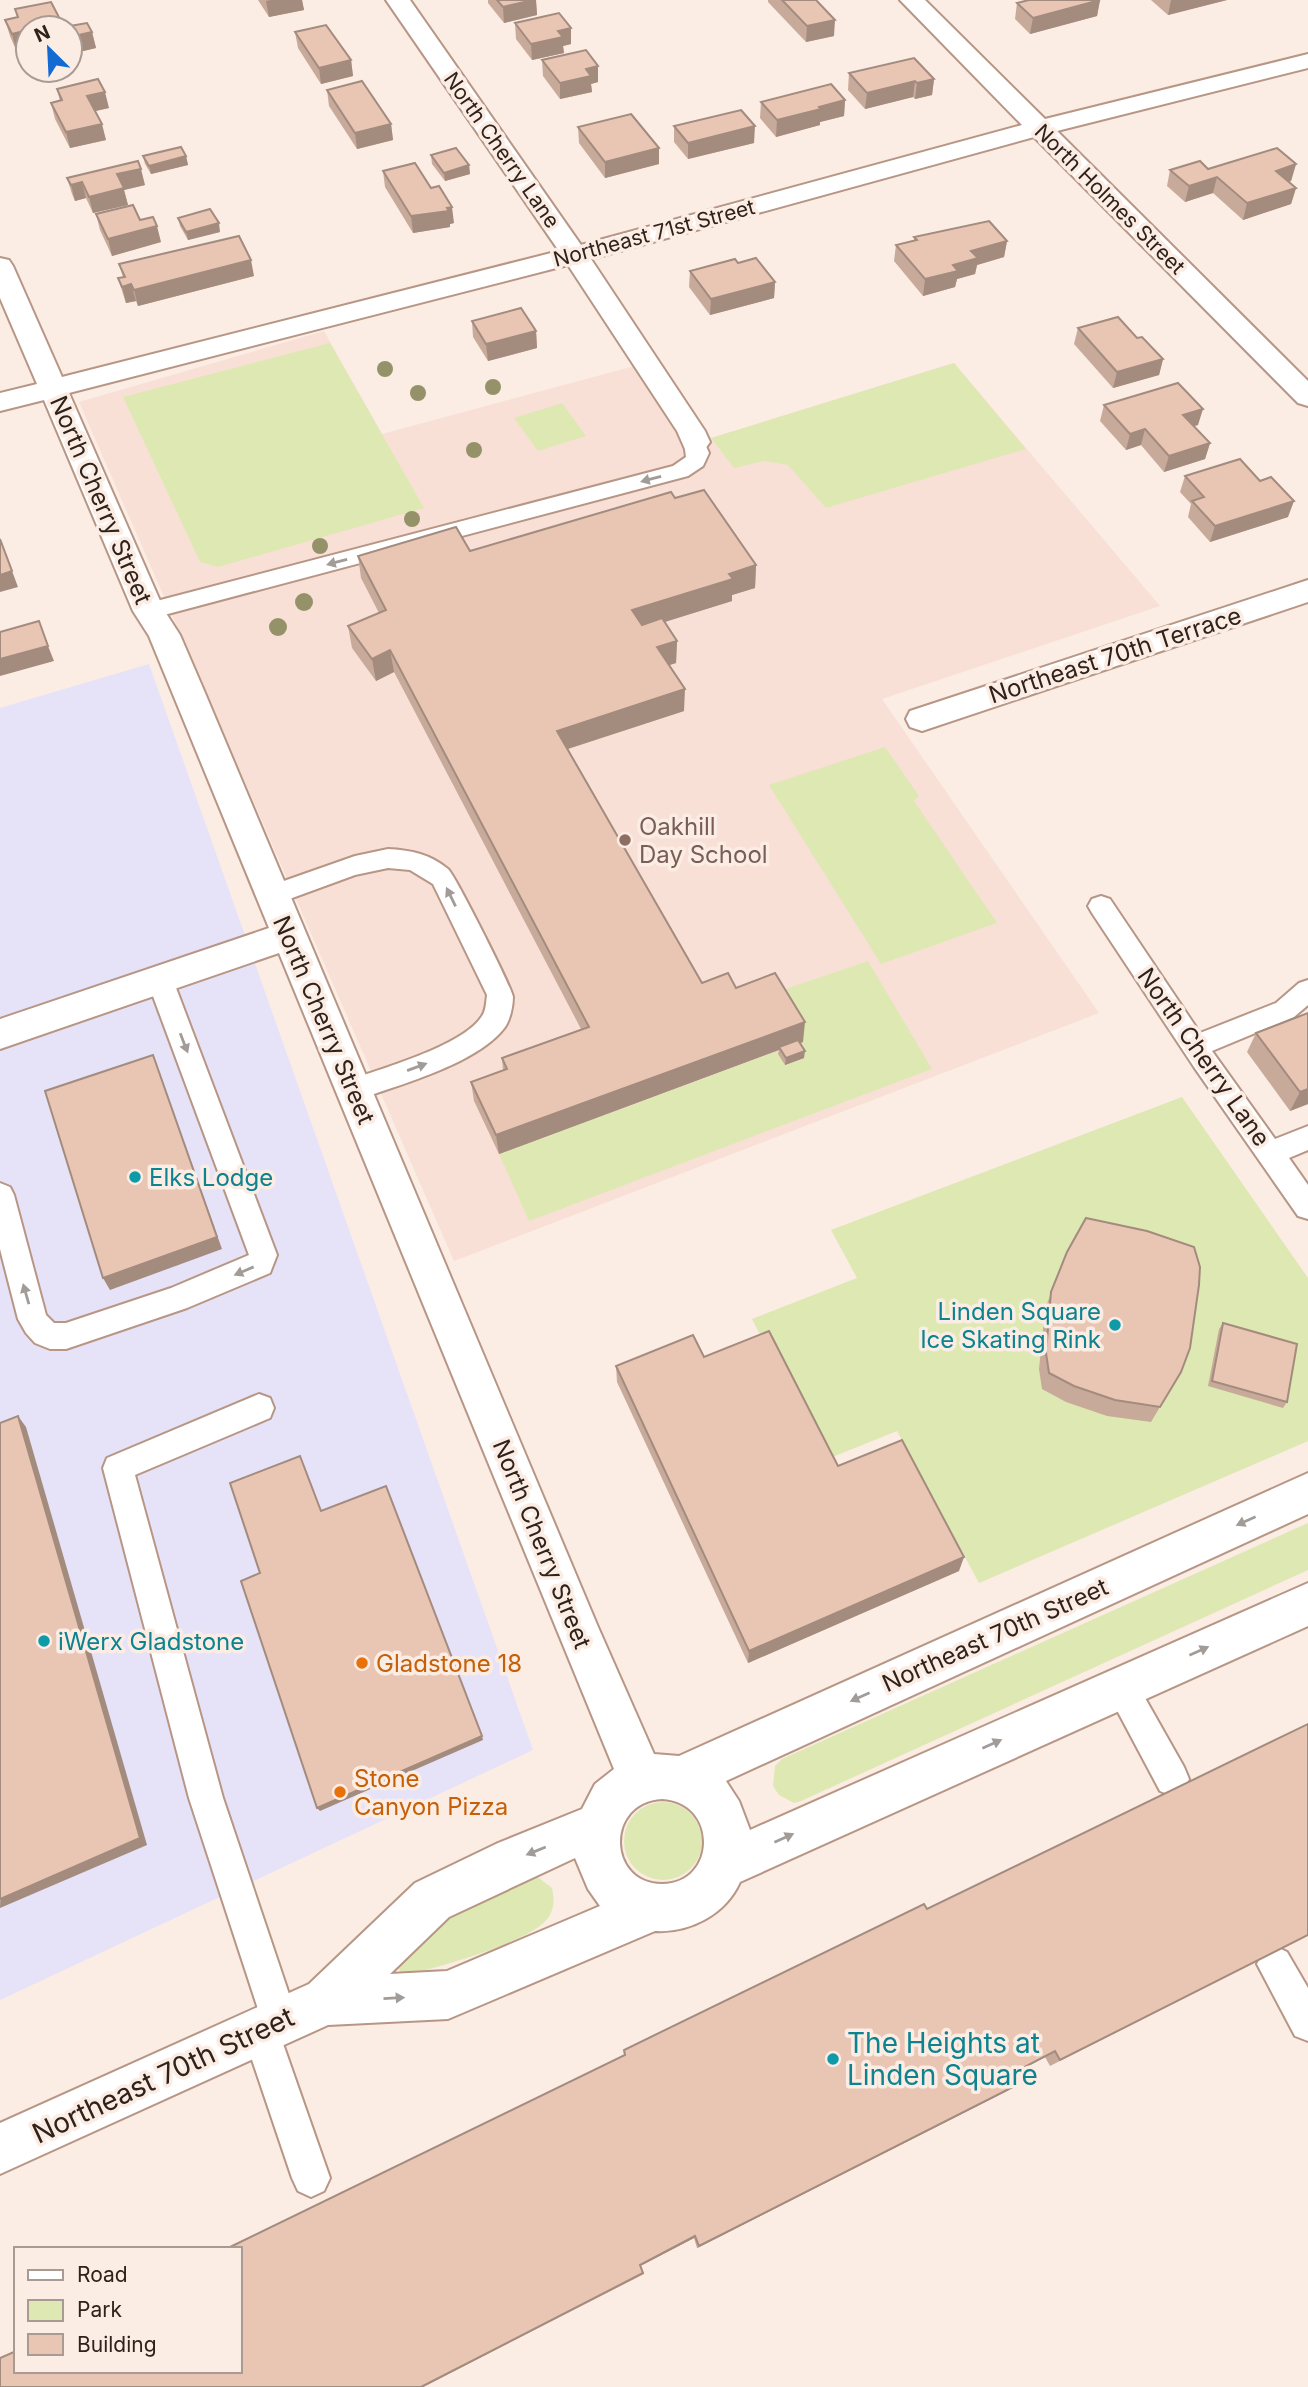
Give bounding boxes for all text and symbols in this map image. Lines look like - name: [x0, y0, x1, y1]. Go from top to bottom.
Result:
- north arrow: [14, 14, 84, 84]
- text: N: [31, 20, 54, 47]
- street label: North Cherry Lane: [439, 67, 565, 233]
- street label: North Holmes Street: [1030, 119, 1190, 279]
- street label: Northeast 71st Street: [551, 194, 758, 272]
- street label: North Cherry Street: [44, 392, 158, 609]
- one-way arrow: [640, 474, 661, 484]
- one-way arrow: [326, 557, 348, 568]
- street label: Northeast 70th Terrace: [985, 600, 1245, 710]
- place label: Oakhill Day School: [639, 812, 768, 869]
- marker: Oakhill Day School: [617, 832, 633, 848]
- one-way arrow: [446, 887, 457, 907]
- street label: North Cherry Street: [267, 912, 381, 1129]
- street label: North Cherry Lane: [1132, 962, 1276, 1152]
- one-way arrow: [179, 1033, 190, 1054]
- one-way arrow: [406, 1061, 427, 1072]
- place label: Elks Lodge: [149, 1163, 273, 1192]
- marker: Elks Lodge: [127, 1169, 143, 1185]
- one-way arrow: [234, 1266, 255, 1277]
- one-way arrow: [20, 1283, 30, 1304]
- place label: Linden Square Ice Skating Rink: [920, 1297, 1101, 1354]
- marker: Linden Square Ice Skating Rink: [1107, 1317, 1123, 1333]
- street label: North Cherry Street: [487, 1435, 597, 1653]
- one-way arrow: [1236, 1515, 1256, 1527]
- street label: Northeast 70th Street: [878, 1572, 1113, 1698]
- place label: iWerx Gladstone: [58, 1627, 244, 1656]
- marker: iWerx Gladstone: [36, 1633, 52, 1649]
- one-way arrow: [1189, 1645, 1210, 1656]
- place label: Gladstone 18: [376, 1649, 522, 1678]
- marker: Gladstone 18: [354, 1655, 370, 1671]
- one-way arrow: [850, 1691, 870, 1703]
- one-way arrow: [982, 1738, 1002, 1750]
- place label: Stone Canyon Pizza: [354, 1764, 508, 1821]
- marker: Stone Canyon Pizza: [332, 1784, 348, 1800]
- one-way arrow: [774, 1832, 795, 1843]
- one-way arrow: [525, 1846, 546, 1857]
- one-way arrow: [384, 1992, 406, 2003]
- street label: Northeast 70th Street: [27, 1999, 299, 2151]
- place label: The Heights at Linden Square: [847, 2026, 1040, 2092]
- marker: The Heights at Linden Square: [825, 2051, 841, 2067]
- legend: [14, 2247, 242, 2373]
- text: Road: [77, 2262, 128, 2287]
- text: Park: [77, 2297, 122, 2322]
- text: Building: [77, 2332, 157, 2357]

